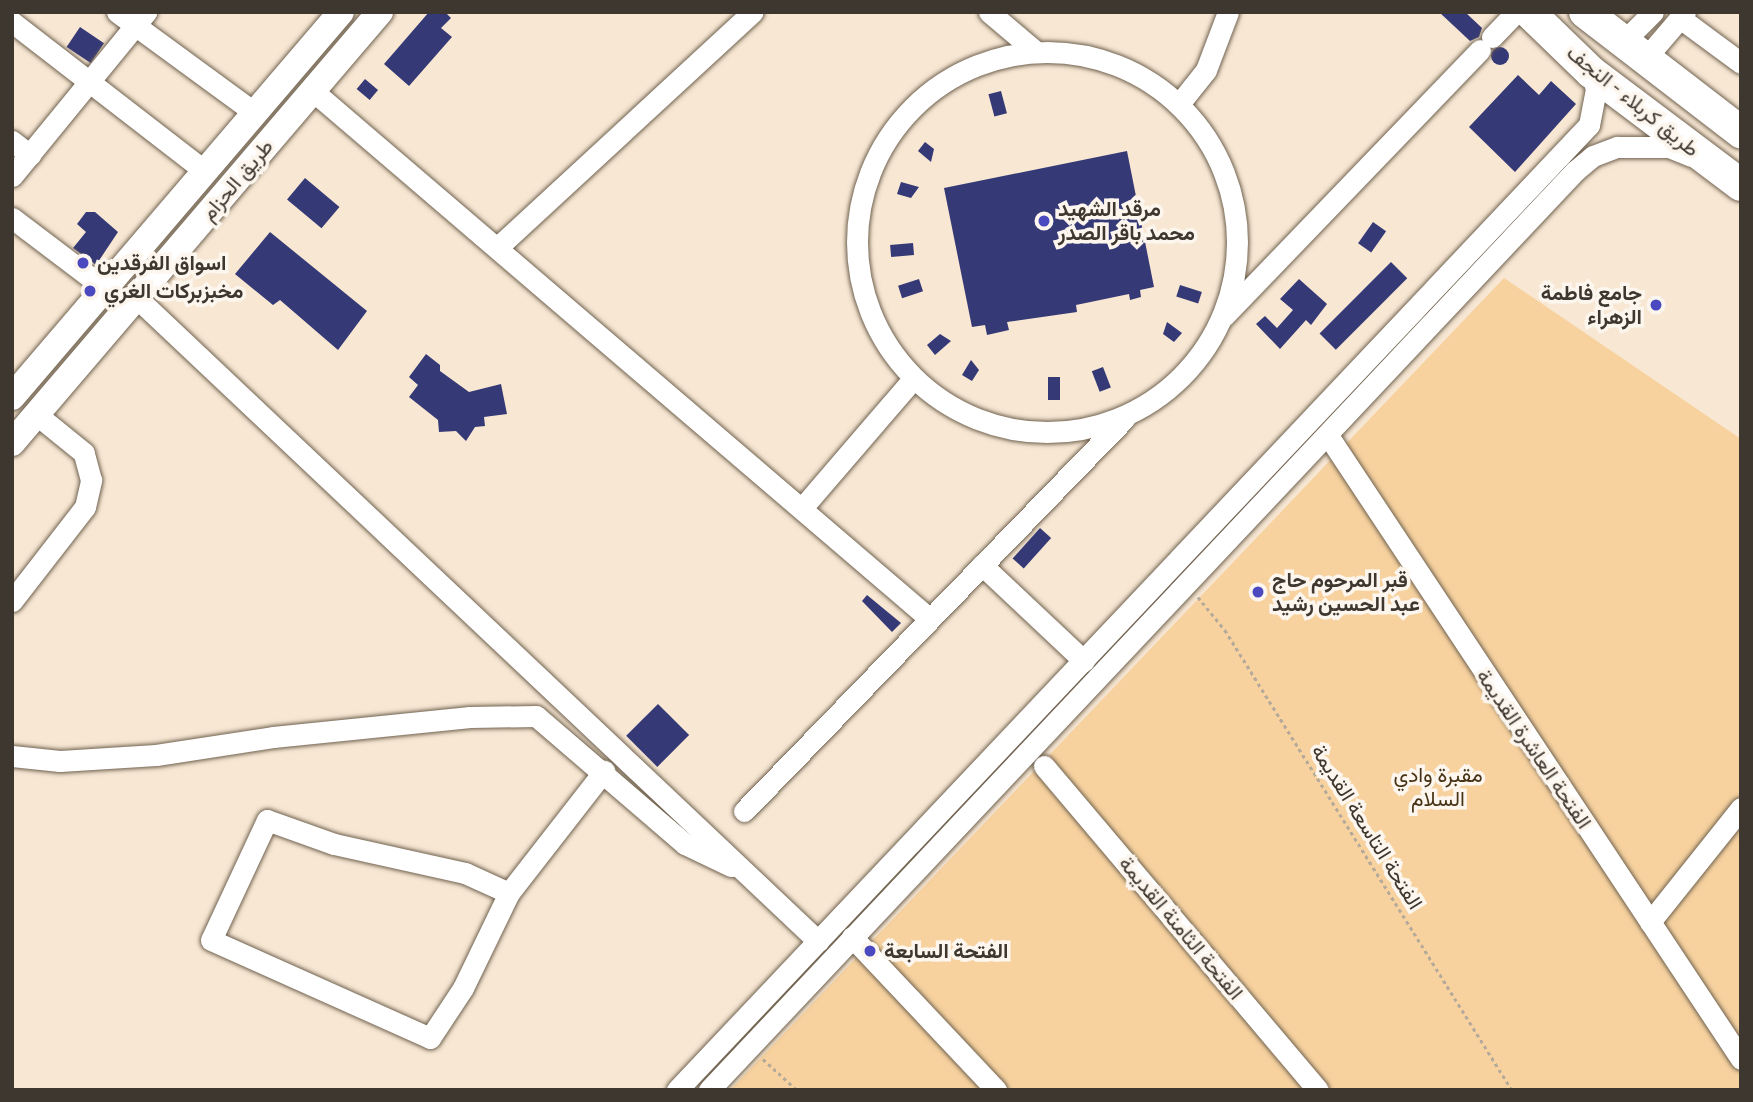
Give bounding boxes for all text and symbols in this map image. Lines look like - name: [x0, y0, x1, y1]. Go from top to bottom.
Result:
- street label: طريق کربلاء - النجف: [1562, 40, 1704, 162]
- street label: طريق الحزام: [196, 134, 278, 226]
- place label: مرقد الشهيد محمد باقر الصدر: [1058, 196, 1195, 246]
- marker: مرقد الشهيد محمد باقر الصدر: [1036, 213, 1052, 229]
- place label: اسواق الفرقدين: [97, 250, 227, 276]
- marker: اسواق الفرقدين: [75, 255, 91, 271]
- place label: مخبزبركات الغري: [104, 278, 243, 304]
- place label: جامع فاطمة الزهراء: [1541, 280, 1642, 330]
- marker: مخبزبركات الغري: [82, 283, 98, 299]
- marker: جامع فاطمة الزهراء: [1648, 297, 1664, 313]
- place label: قبر المرحوم حاج عبد الحسين رشيد: [1272, 567, 1420, 617]
- marker: قبر المرحوم حاج عبد الحسين رشيد: [1250, 584, 1266, 600]
- street label: الفتحة العاشرة القديمة: [1471, 664, 1597, 834]
- street label: الفتحة التاسعة القديمة: [1306, 740, 1428, 914]
- park label: مقبرة وادي السلام: [1393, 762, 1483, 812]
- street label: الفتحة الثامنة القديمة: [1114, 851, 1248, 1005]
- place label: الفتحة السابعة: [884, 938, 1008, 964]
- marker: الفتحة السابعة: [862, 943, 878, 959]

